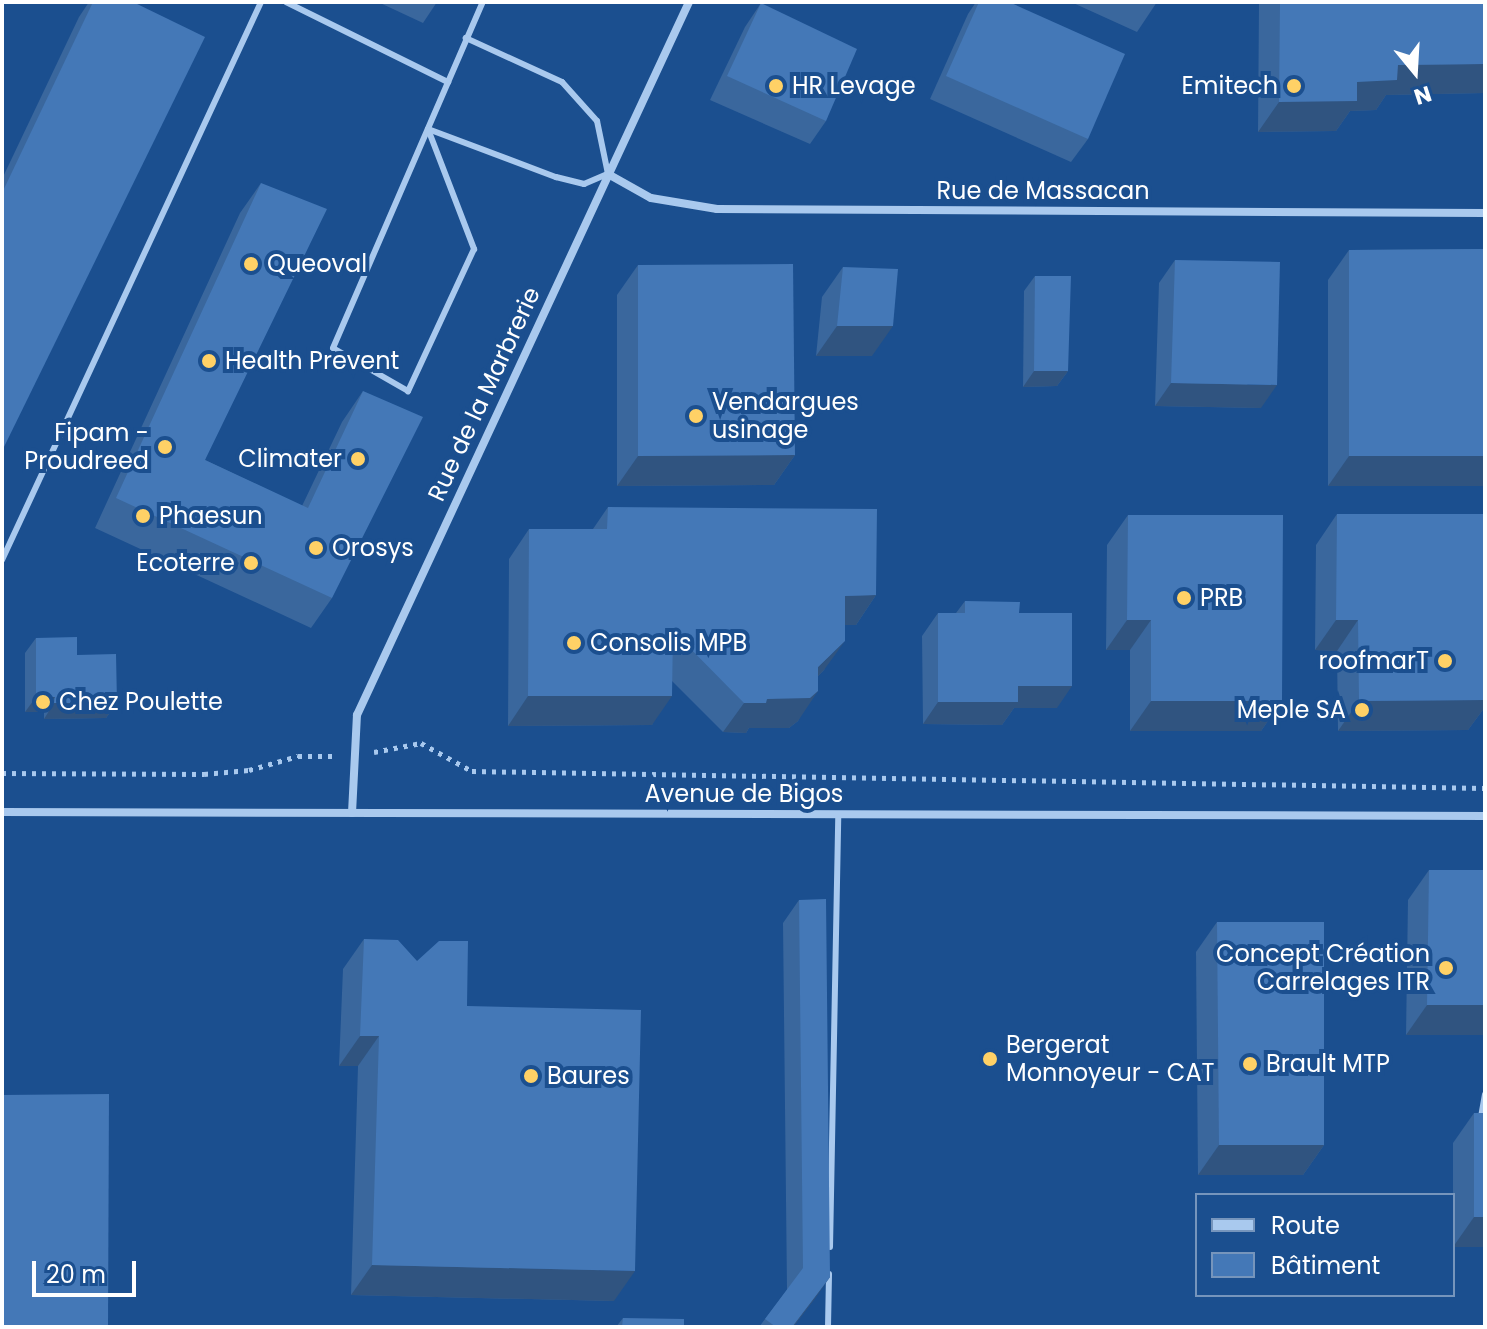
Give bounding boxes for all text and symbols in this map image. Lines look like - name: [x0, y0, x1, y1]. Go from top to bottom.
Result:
- north arrow: [1375, 32, 1455, 112]
- place label: HR Levage: [792, 72, 916, 100]
- place label: Emitech: [1182, 72, 1278, 100]
- marker: HR Levage: [767, 77, 785, 95]
- marker: Emitech: [1285, 77, 1303, 95]
- text: N: [1410, 78, 1435, 113]
- street label: Rue de Massacan: [936, 177, 1150, 205]
- place label: Queoval: [267, 250, 367, 278]
- marker: Queoval: [242, 255, 260, 273]
- street label: Rue de la Marbrerie: [422, 282, 546, 506]
- place label: Health Prevent: [225, 347, 399, 375]
- marker: Health Prevent: [200, 352, 218, 370]
- place label: Vendargues usinage: [712, 388, 859, 444]
- marker: Vendargues usinage: [687, 407, 705, 425]
- place label: Fipam - Proudreed: [24, 419, 149, 475]
- marker: Fipam - Proudreed: [156, 438, 174, 456]
- place label: Climater: [238, 445, 342, 473]
- marker: Climater: [349, 450, 367, 468]
- place label: Phaesun: [159, 502, 263, 530]
- marker: Phaesun: [134, 507, 152, 525]
- place label: Orosys: [332, 534, 414, 562]
- marker: Orosys: [307, 539, 325, 557]
- place label: Ecoterre: [136, 549, 235, 577]
- marker: Ecoterre: [242, 554, 260, 572]
- place label: PRB: [1200, 584, 1243, 612]
- marker: PRB: [1175, 589, 1193, 607]
- place label: Consolis MPB: [590, 629, 747, 657]
- marker: Consolis MPB: [565, 634, 583, 652]
- place label: roofmarT: [1319, 647, 1429, 675]
- marker: roofmarT: [1436, 652, 1454, 670]
- place label: Chez Poulette: [59, 688, 223, 716]
- marker: Chez Poulette: [34, 693, 52, 711]
- place label: Meple SA: [1237, 696, 1346, 724]
- marker: Meple SA: [1353, 701, 1371, 719]
- street label: Avenue de Bigos: [645, 780, 843, 808]
- place label: Concept Création Carrelages ITR: [1216, 940, 1430, 996]
- marker: Concept Création Carrelages ITR: [1437, 959, 1455, 977]
- place label: Bergerat Monnoyeur - CAT: [1006, 1031, 1215, 1087]
- marker: Bergerat Monnoyeur - CAT: [981, 1050, 999, 1068]
- place label: Brault MTP: [1266, 1050, 1390, 1078]
- marker: Brault MTP: [1241, 1055, 1259, 1073]
- place label: Baures: [547, 1062, 630, 1090]
- marker: Baures: [522, 1067, 540, 1085]
- legend: [1195, 1193, 1455, 1297]
- text: Route: [1271, 1209, 1340, 1242]
- scale bar: [36, 1245, 140, 1295]
- text: Bâtiment: [1271, 1249, 1380, 1282]
- text: 20 m: [46, 1258, 106, 1291]

